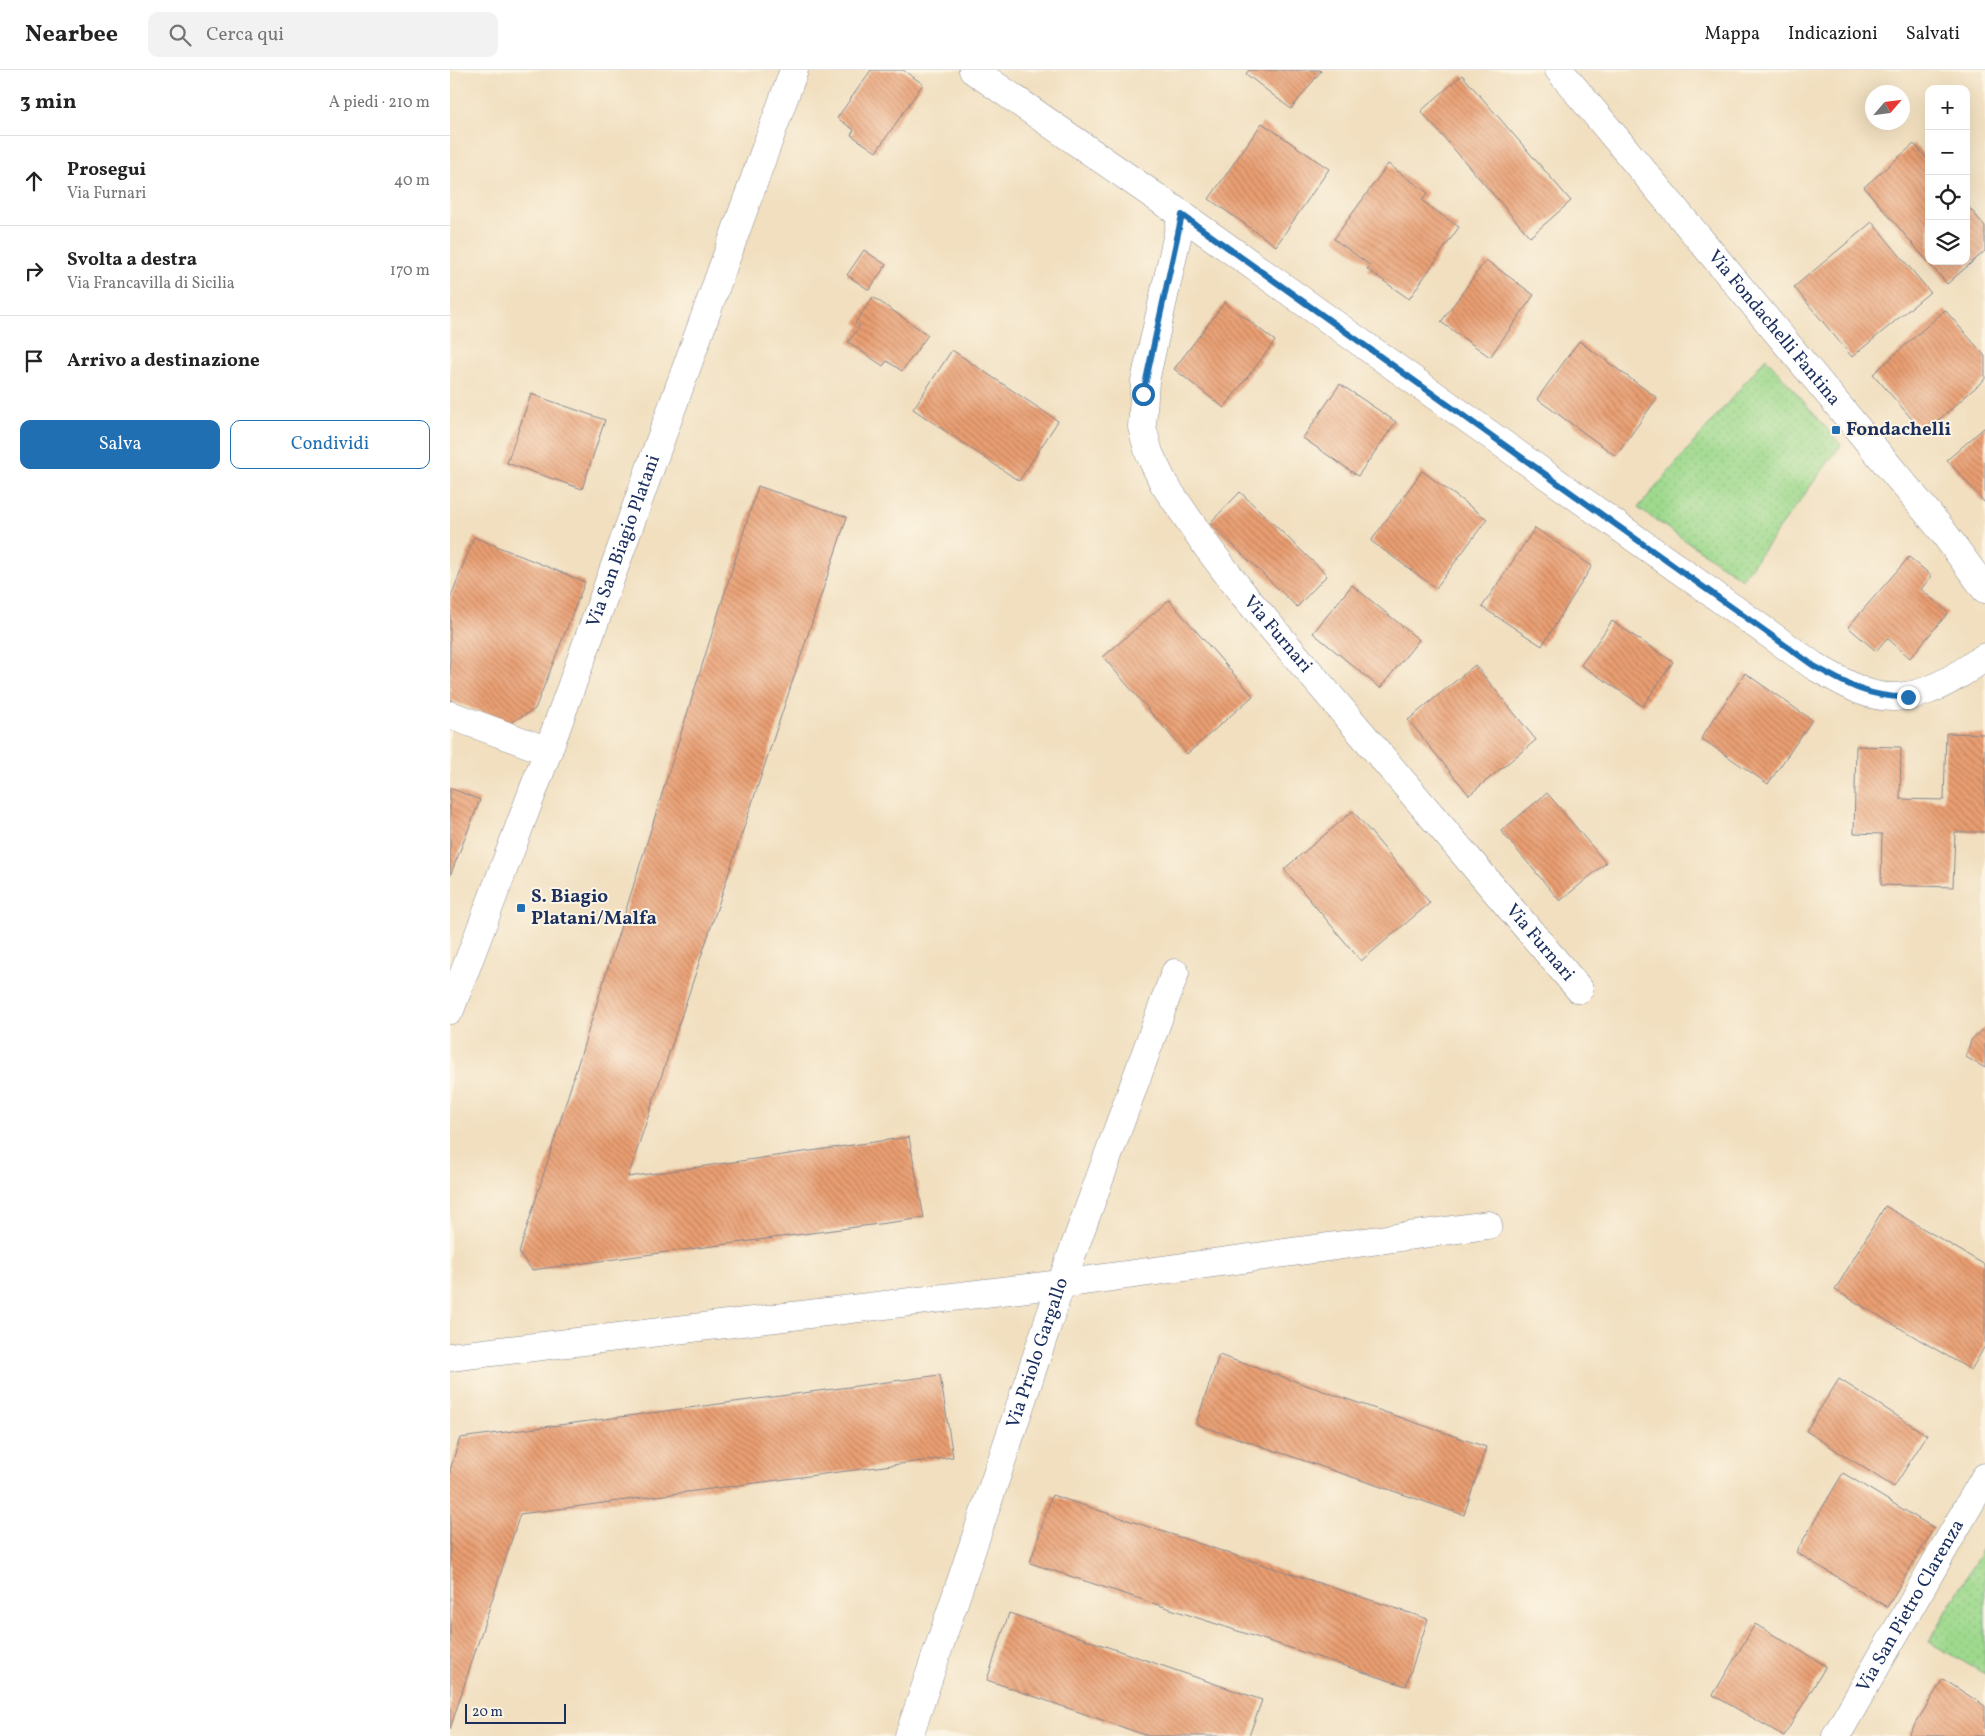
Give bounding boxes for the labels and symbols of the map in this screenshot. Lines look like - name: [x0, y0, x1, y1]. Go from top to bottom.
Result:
- north arrow: [1865, 85, 1910, 130]
- street label: Via Fondachelli Fantina: [1701, 245, 1846, 412]
- route start: [1132, 383, 1155, 406]
- place label: Fondachelli: [1846, 417, 1952, 443]
- marker: Fondachelli: [1830, 424, 1842, 436]
- street label: Via San Biagio Platani: [581, 451, 667, 631]
- street label: Via Furnari: [1237, 590, 1318, 679]
- route end: [1897, 686, 1920, 709]
- place label: S. Biagio Platani/Malfa: [531, 884, 657, 932]
- street label: Via Furnari: [1499, 898, 1580, 987]
- marker: S. Biagio Platani/Malfa: [515, 902, 527, 914]
- street label: Via Priolo Gargallo: [1000, 1274, 1075, 1432]
- street label: Via San Pietro Clarenza: [1851, 1515, 1971, 1697]
- scale bar: [465, 1701, 566, 1724]

